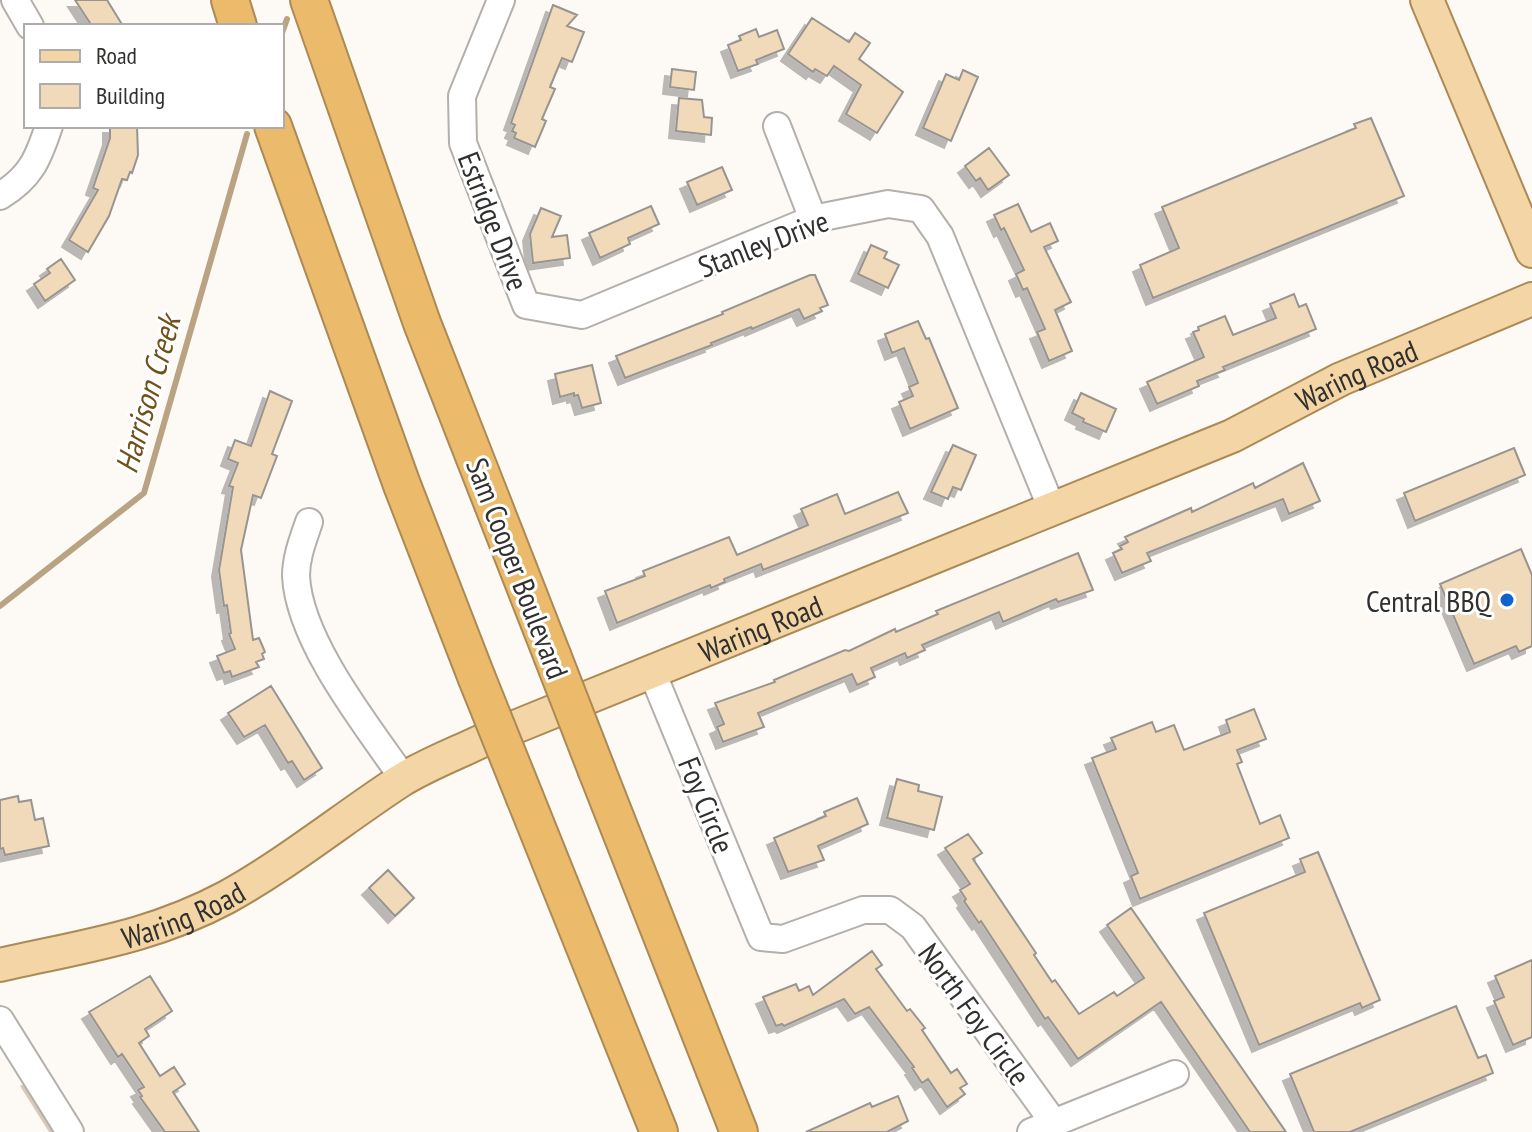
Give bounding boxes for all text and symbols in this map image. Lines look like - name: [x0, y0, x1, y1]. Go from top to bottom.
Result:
- legend: [24, 24, 284, 128]
- text: Road: [96, 40, 137, 71]
- text: Building: [96, 80, 165, 111]
- street label: Estridge Drive: [450, 146, 538, 296]
- street label: Stanley Drive: [692, 200, 834, 286]
- water label: Harrison Creek: [105, 307, 190, 477]
- street label: Waring Road: [1289, 330, 1423, 419]
- street label: Sam Cooper Boulevard: [458, 452, 578, 684]
- place label: Central BBQ: [1366, 581, 1492, 620]
- street label: Waring Road: [693, 585, 828, 670]
- marker: Central BBQ: [1498, 591, 1516, 609]
- street label: Foy Circle: [670, 751, 744, 859]
- street label: Waring Road: [117, 872, 251, 956]
- street label: North Foy Circle: [910, 935, 1040, 1093]

